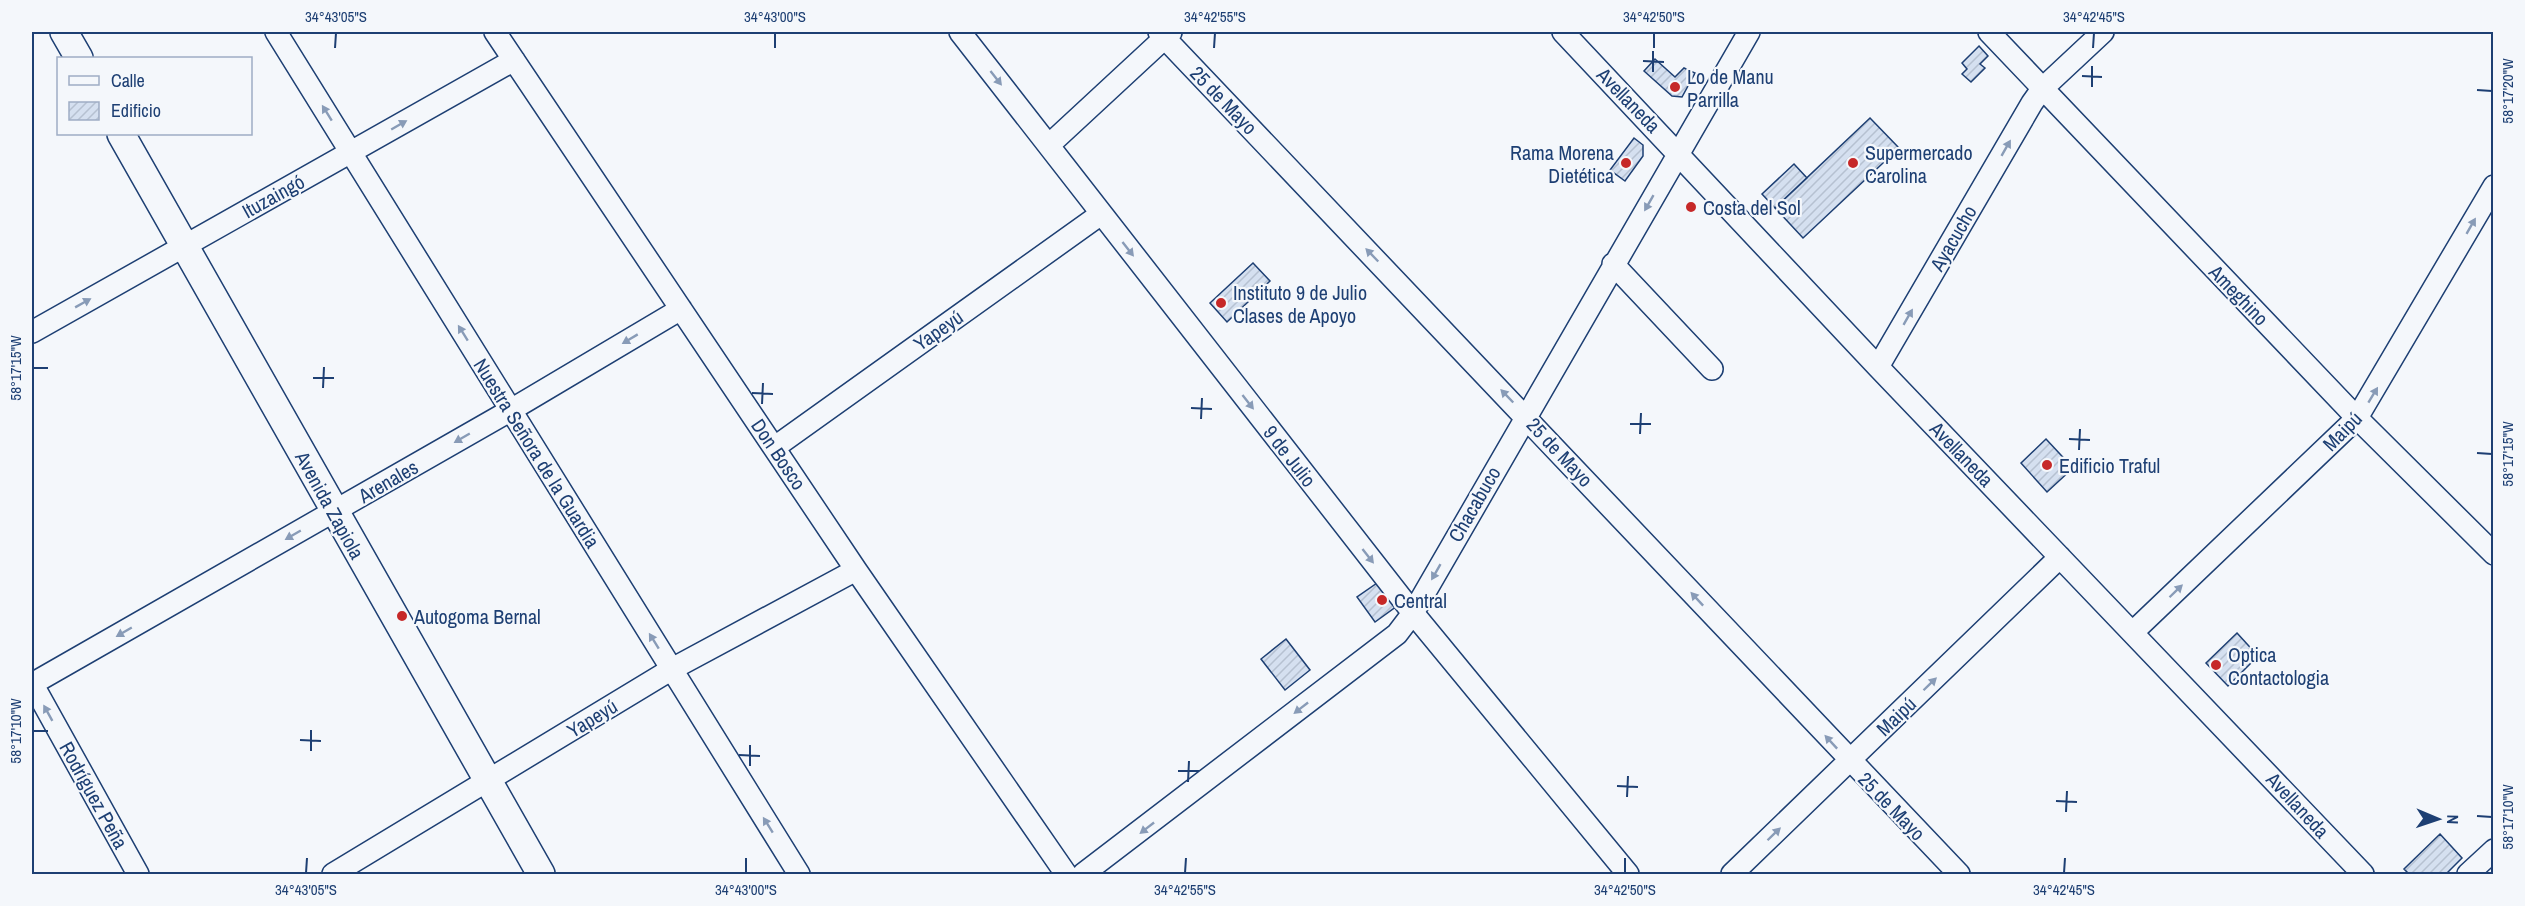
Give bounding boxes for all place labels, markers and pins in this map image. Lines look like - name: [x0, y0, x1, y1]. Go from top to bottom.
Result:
- place label: Lo de Manu Parrilla: [1687, 63, 1774, 113]
- marker: Lo de Manu Parrilla: [1668, 80, 1682, 94]
- place label: Rama Morena Dietética: [1510, 139, 1614, 189]
- place label: Supermercado Carolina: [1865, 139, 1973, 189]
- marker: Rama Morena Dietética: [1619, 156, 1633, 170]
- marker: Supermercado Carolina: [1846, 156, 1860, 170]
- place label: Costa del Sol: [1703, 194, 1801, 221]
- marker: Costa del Sol: [1684, 200, 1698, 214]
- place label: Instituto 9 de Julio Clases de Apoyo: [1233, 279, 1367, 329]
- marker: Instituto 9 de Julio Clases de Apoyo: [1214, 296, 1228, 310]
- place label: Edificio Traful: [2059, 452, 2160, 479]
- marker: Edificio Traful: [2040, 458, 2054, 472]
- place label: Central: [1394, 587, 1447, 614]
- marker: Central: [1375, 593, 1389, 607]
- place label: Autogoma Bernal: [413, 603, 541, 630]
- marker: Autogoma Bernal: [395, 609, 409, 623]
- place label: Optica Contactologia: [2228, 641, 2329, 691]
- marker: Optica Contactologia: [2209, 658, 2223, 672]

